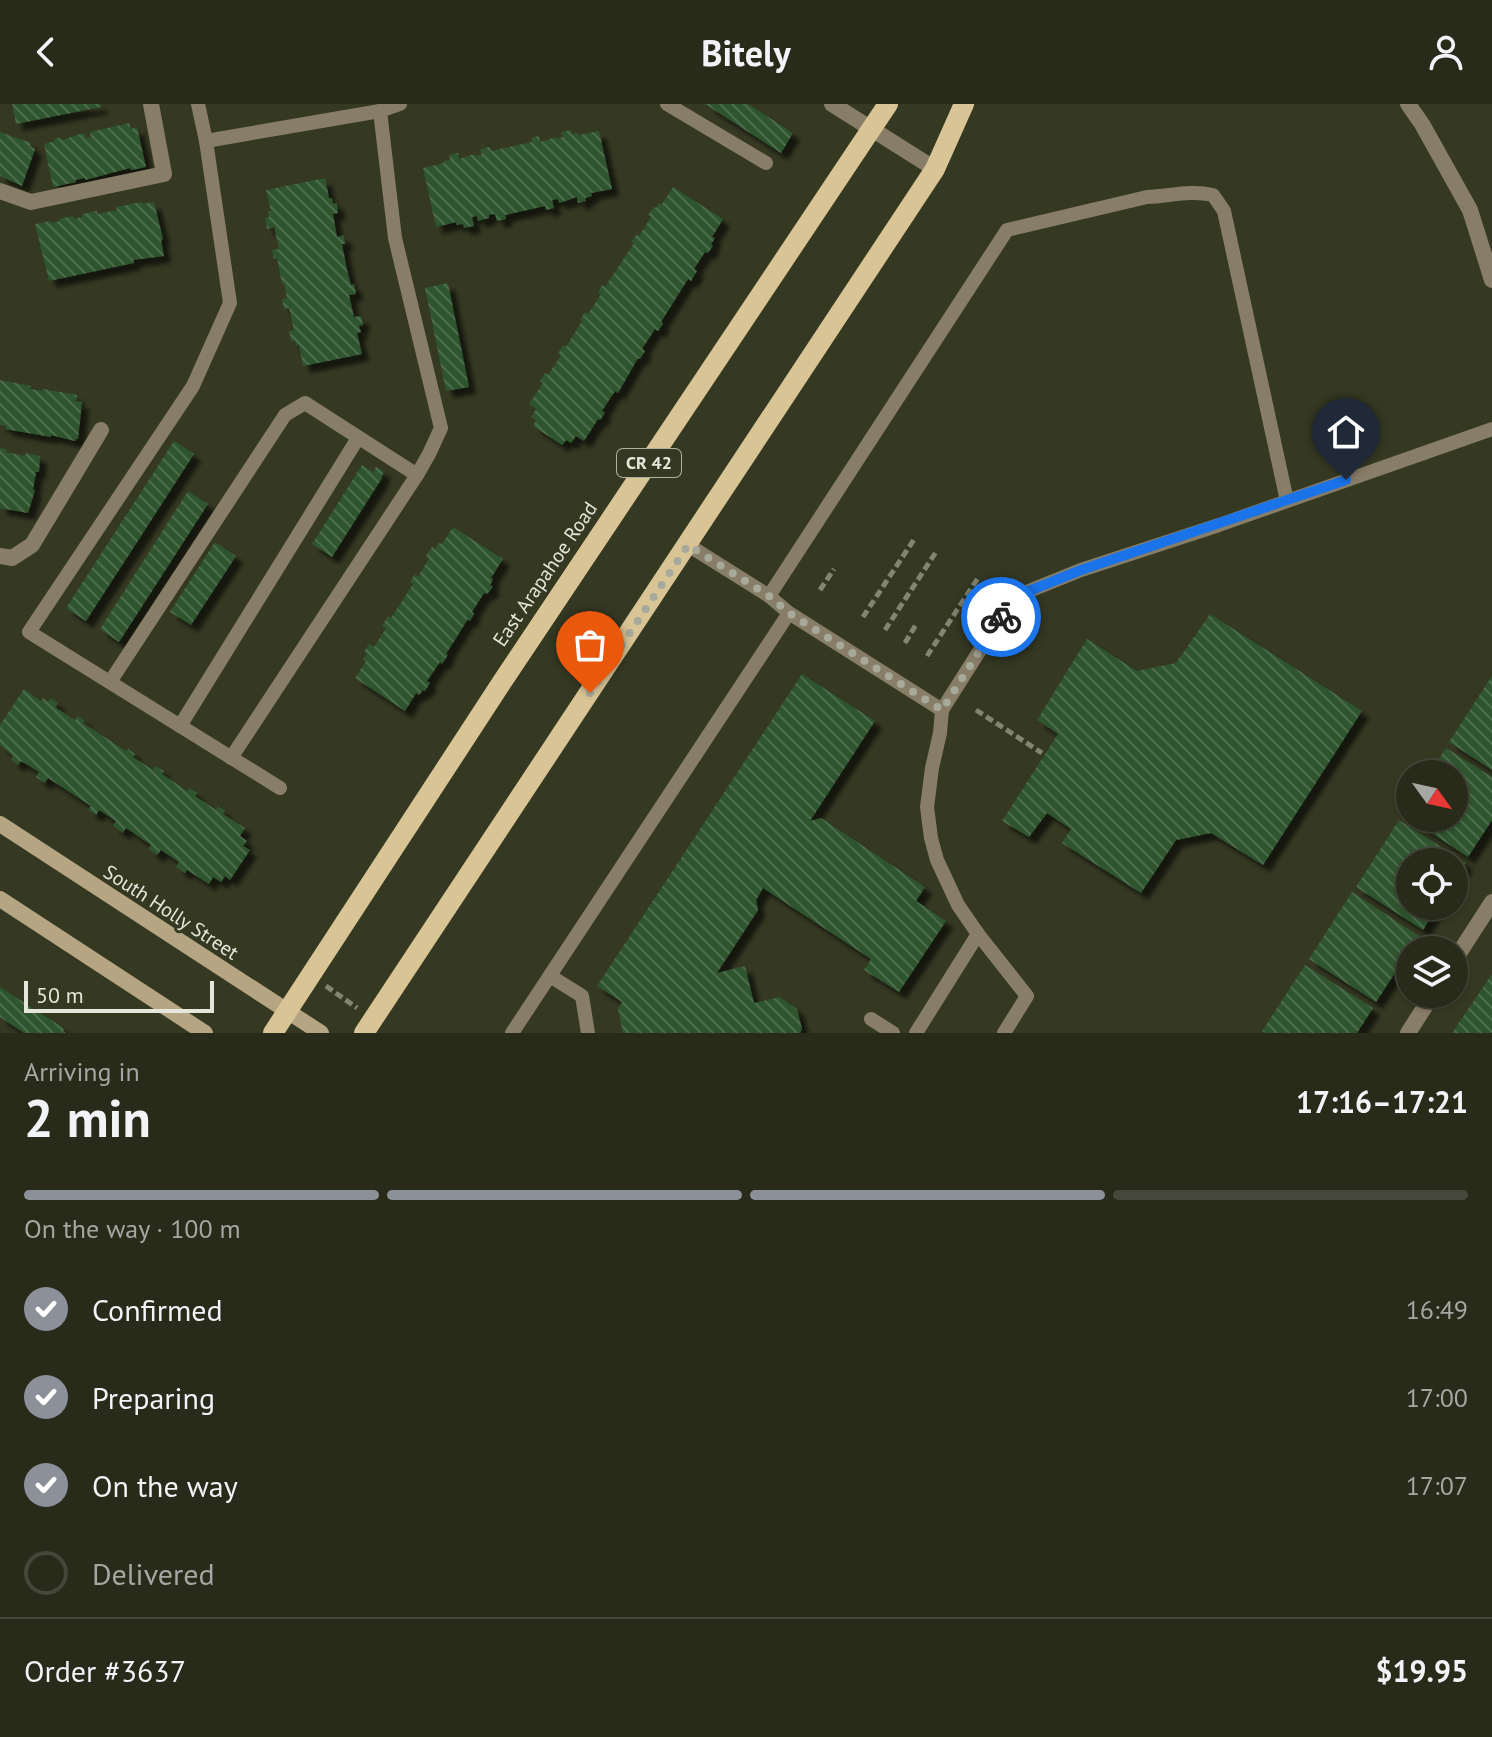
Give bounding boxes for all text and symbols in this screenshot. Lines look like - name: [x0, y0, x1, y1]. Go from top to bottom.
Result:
- text: Bitely: [701, 29, 791, 76]
- icon: back: [24, 30, 68, 74]
- icon: person: [1424, 30, 1468, 74]
- pin: [1312, 398, 1380, 480]
- icon: home: [1324, 410, 1368, 454]
- road number: CR 42: [617, 449, 681, 477]
- street label: East Arapahoe Road: [487, 497, 603, 651]
- courier: [961, 577, 1041, 657]
- icon: bike: [979, 595, 1023, 639]
- pin: [556, 611, 624, 693]
- icon: bag: [568, 623, 612, 667]
- north arrow: [1396, 760, 1468, 832]
- map controls: [1396, 760, 1468, 1008]
- button: locate: [1396, 848, 1468, 920]
- street label: South Holly Street: [98, 859, 244, 966]
- button: layers: [1396, 936, 1468, 1008]
- scale bar: [24, 977, 214, 1013]
- text: 50 m: [36, 981, 84, 1009]
- text: Arriving in: [24, 1055, 140, 1088]
- text: 17:16–17:21: [1296, 1082, 1468, 1121]
- text: 2 min: [24, 1084, 151, 1151]
- text: On the way · 100 m: [24, 1212, 241, 1245]
- icon: check: [24, 1287, 68, 1331]
- text: Confirmed: [92, 1290, 223, 1329]
- text: 16:49: [1406, 1293, 1468, 1326]
- icon: check: [24, 1375, 68, 1419]
- text: Preparing: [92, 1378, 215, 1417]
- text: 17:00: [1406, 1381, 1468, 1414]
- icon: check: [24, 1463, 68, 1507]
- text: On the way: [92, 1466, 238, 1505]
- text: 17:07: [1406, 1469, 1468, 1502]
- text: Delivered: [92, 1554, 215, 1593]
- text: Order #3637: [24, 1651, 186, 1690]
- text: $19.95: [1376, 1651, 1468, 1690]

